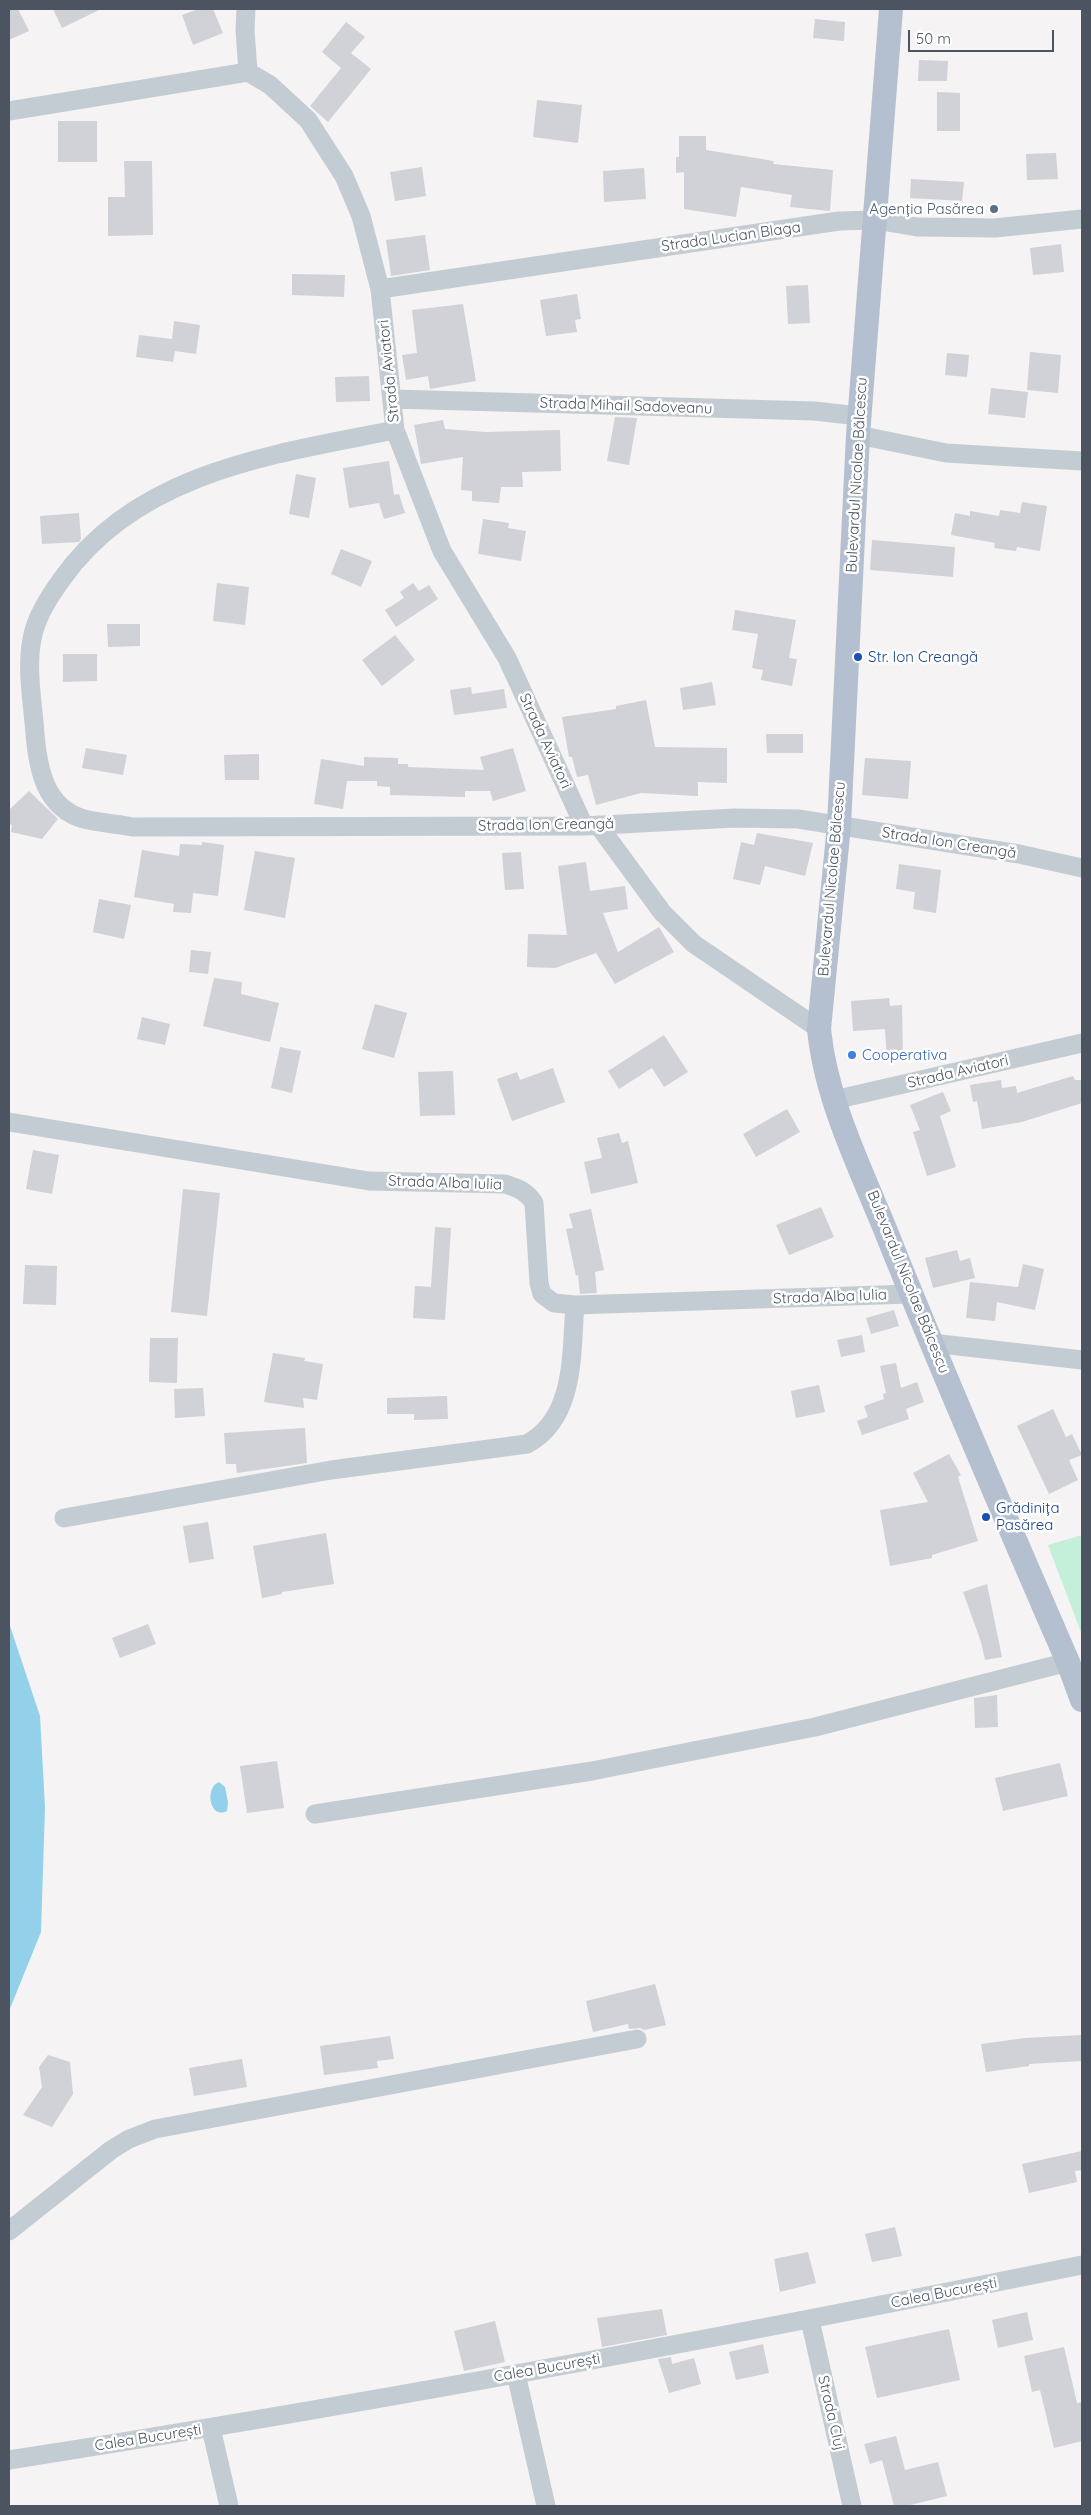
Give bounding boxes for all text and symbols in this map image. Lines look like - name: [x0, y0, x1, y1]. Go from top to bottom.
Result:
- scale bar: [911, 20, 1057, 52]
- text: 50 m: [916, 29, 951, 48]
- place label: Agenția Pasărea: [869, 200, 984, 218]
- marker: Agenția Pasărea: [988, 203, 1000, 215]
- street label: Strada Lucian Blaga: [660, 218, 802, 256]
- street label: Strada Aviatori: [375, 319, 403, 423]
- street label: Bulevardul Nicolae Bălcescu: [843, 377, 871, 573]
- street label: Strada Mihail Sadoveanu: [539, 394, 713, 418]
- place label: Str. Ion Creangă: [868, 648, 978, 666]
- marker: Str. Ion Creangă: [852, 651, 864, 663]
- street label: Strada Aviatori: [515, 690, 575, 792]
- street label: Bulevardul Nicolae Bălcescu: [815, 781, 849, 977]
- street label: Strada Ion Creangă: [478, 815, 614, 835]
- street label: Strada Ion Creangă: [880, 823, 1018, 863]
- place label: Cooperativa: [862, 1046, 947, 1064]
- marker: Cooperativa: [846, 1049, 858, 1061]
- street label: Strada Aviatori: [906, 1052, 1010, 1092]
- street label: Strada Alba Iulia: [388, 1172, 502, 1194]
- street label: Bulevardul Nicolae Bălcescu: [863, 1188, 953, 1376]
- street label: Strada Alba Iulia: [773, 1286, 887, 1308]
- place label: Grădinița Pasărea: [996, 1499, 1059, 1534]
- marker: Grădinița Pasărea: [980, 1511, 992, 1523]
- street label: Calea București: [889, 2274, 999, 2312]
- street label: Calea București: [492, 2350, 602, 2386]
- street label: Strada Cluj: [814, 2374, 848, 2452]
- street label: Calea București: [93, 2421, 203, 2455]

